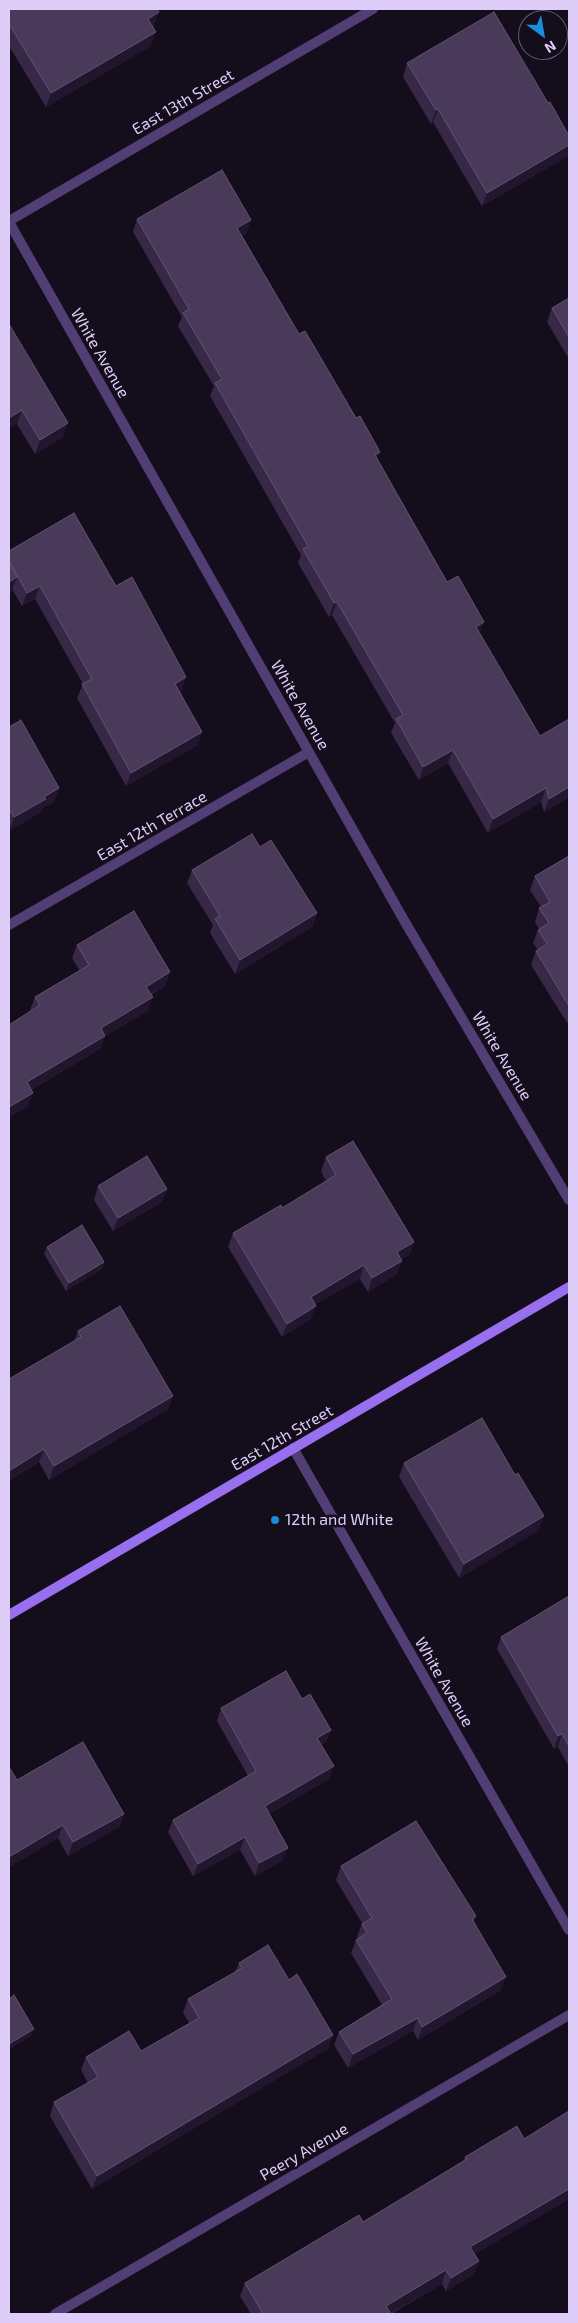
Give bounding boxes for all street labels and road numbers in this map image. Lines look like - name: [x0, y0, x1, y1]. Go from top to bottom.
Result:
- street label: East 13th Street: [129, 65, 237, 139]
- street label: White Avenue: [67, 305, 133, 401]
- street label: White Avenue: [267, 657, 333, 753]
- street label: East 12th Terrace: [94, 787, 210, 865]
- street label: White Avenue: [468, 1008, 536, 1104]
- street label: East 12th Street: [228, 1401, 336, 1475]
- street label: White Avenue: [411, 1634, 477, 1730]
- street label: Peery Avenue: [257, 2119, 351, 2185]

